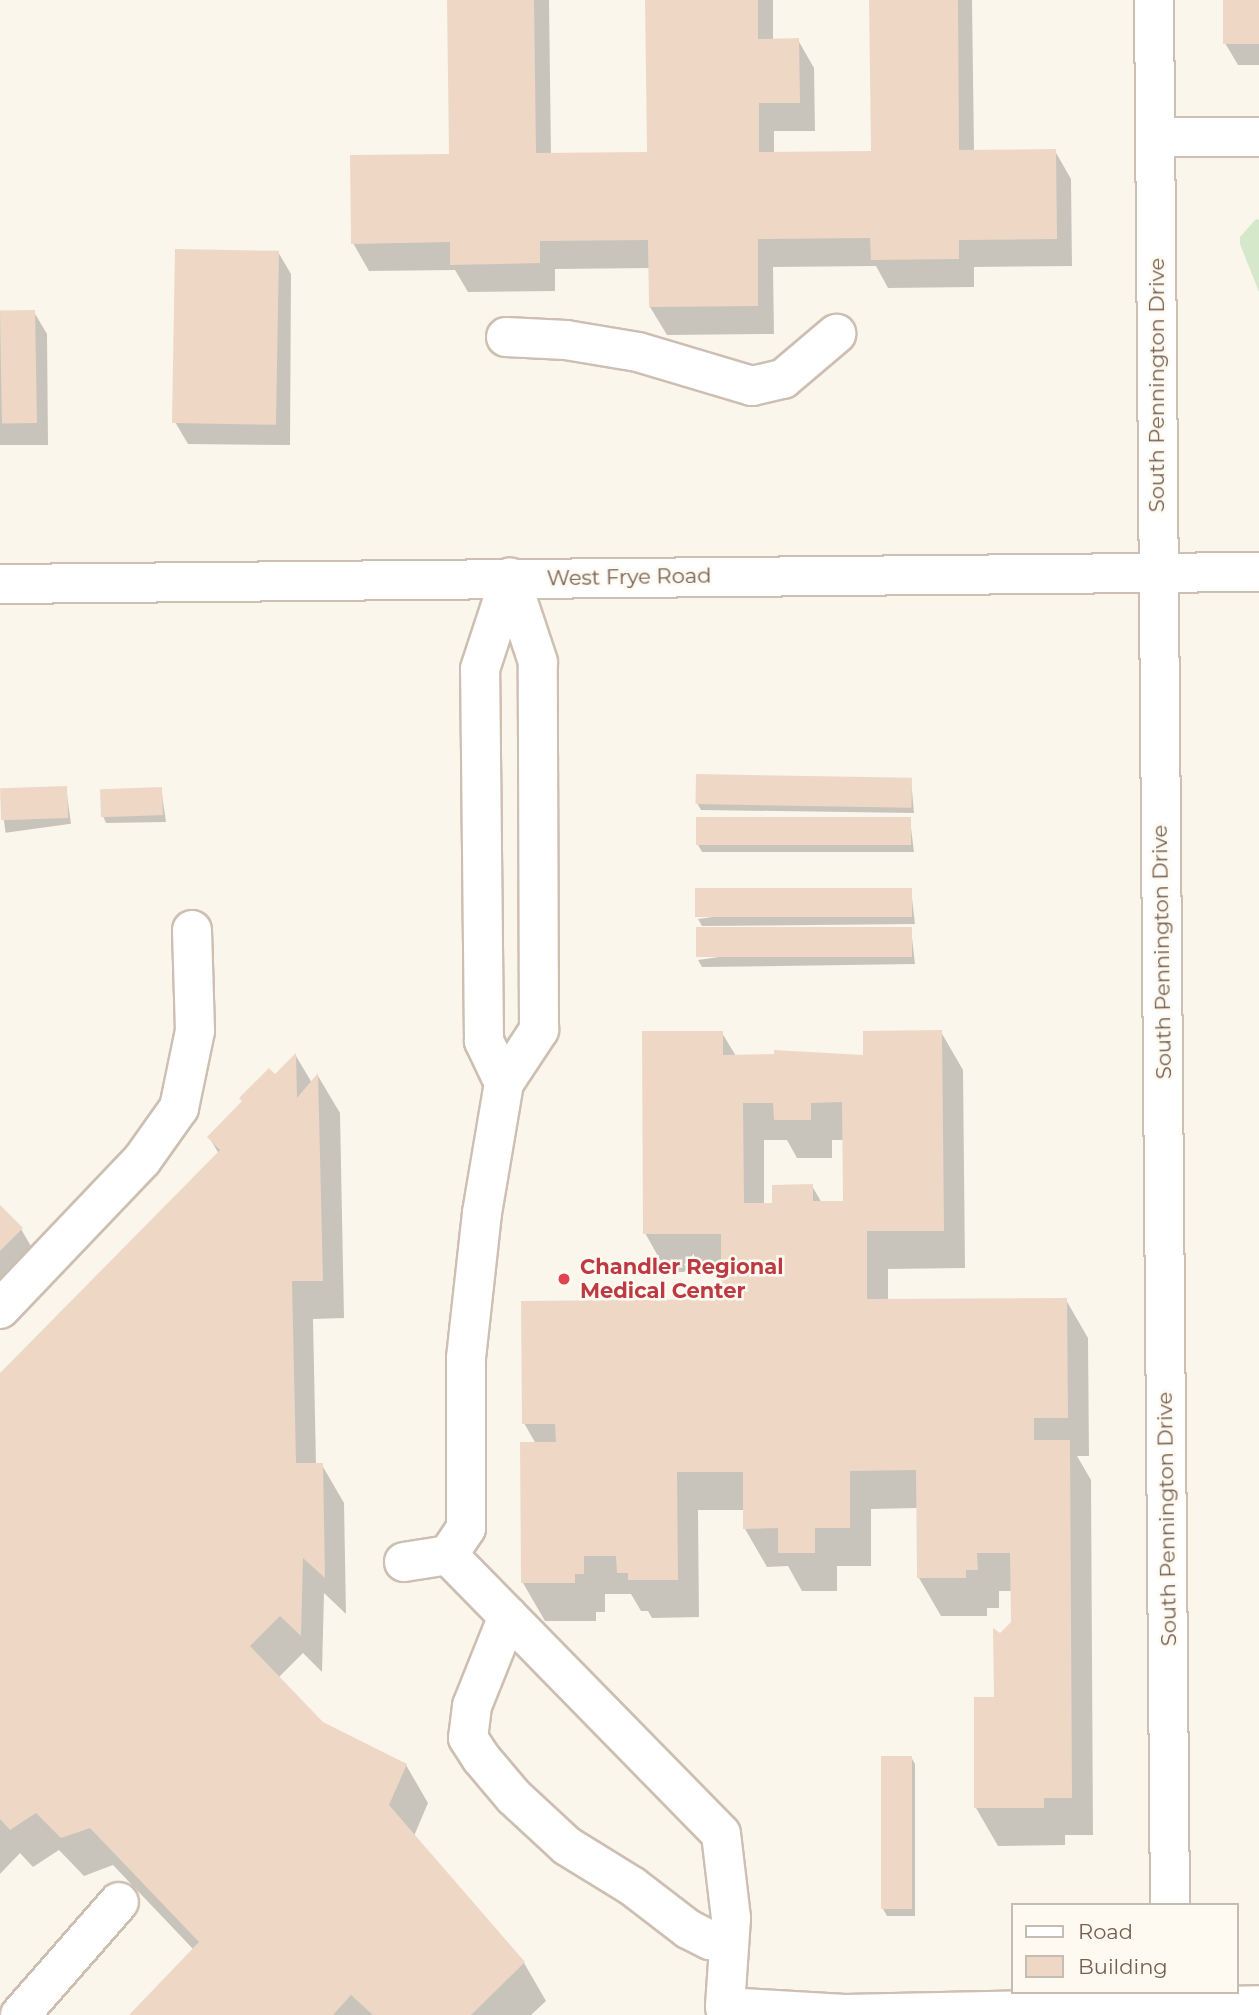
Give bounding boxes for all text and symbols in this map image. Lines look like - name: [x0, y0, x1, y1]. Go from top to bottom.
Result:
- street label: South Pennington Drive: [1144, 258, 1170, 512]
- street label: West Frye Road: [546, 563, 712, 591]
- street label: South Pennington Drive: [1147, 825, 1177, 1079]
- place label: Chandler Regional Medical Center: [580, 1254, 784, 1304]
- marker: Chandler Regional Medical Center: [554, 1269, 574, 1289]
- street label: South Pennington Drive: [1152, 1392, 1182, 1646]
- legend: [1010, 1903, 1238, 1994]
- text: Road: [1078, 1919, 1133, 1944]
- text: Building: [1078, 1954, 1168, 1979]

